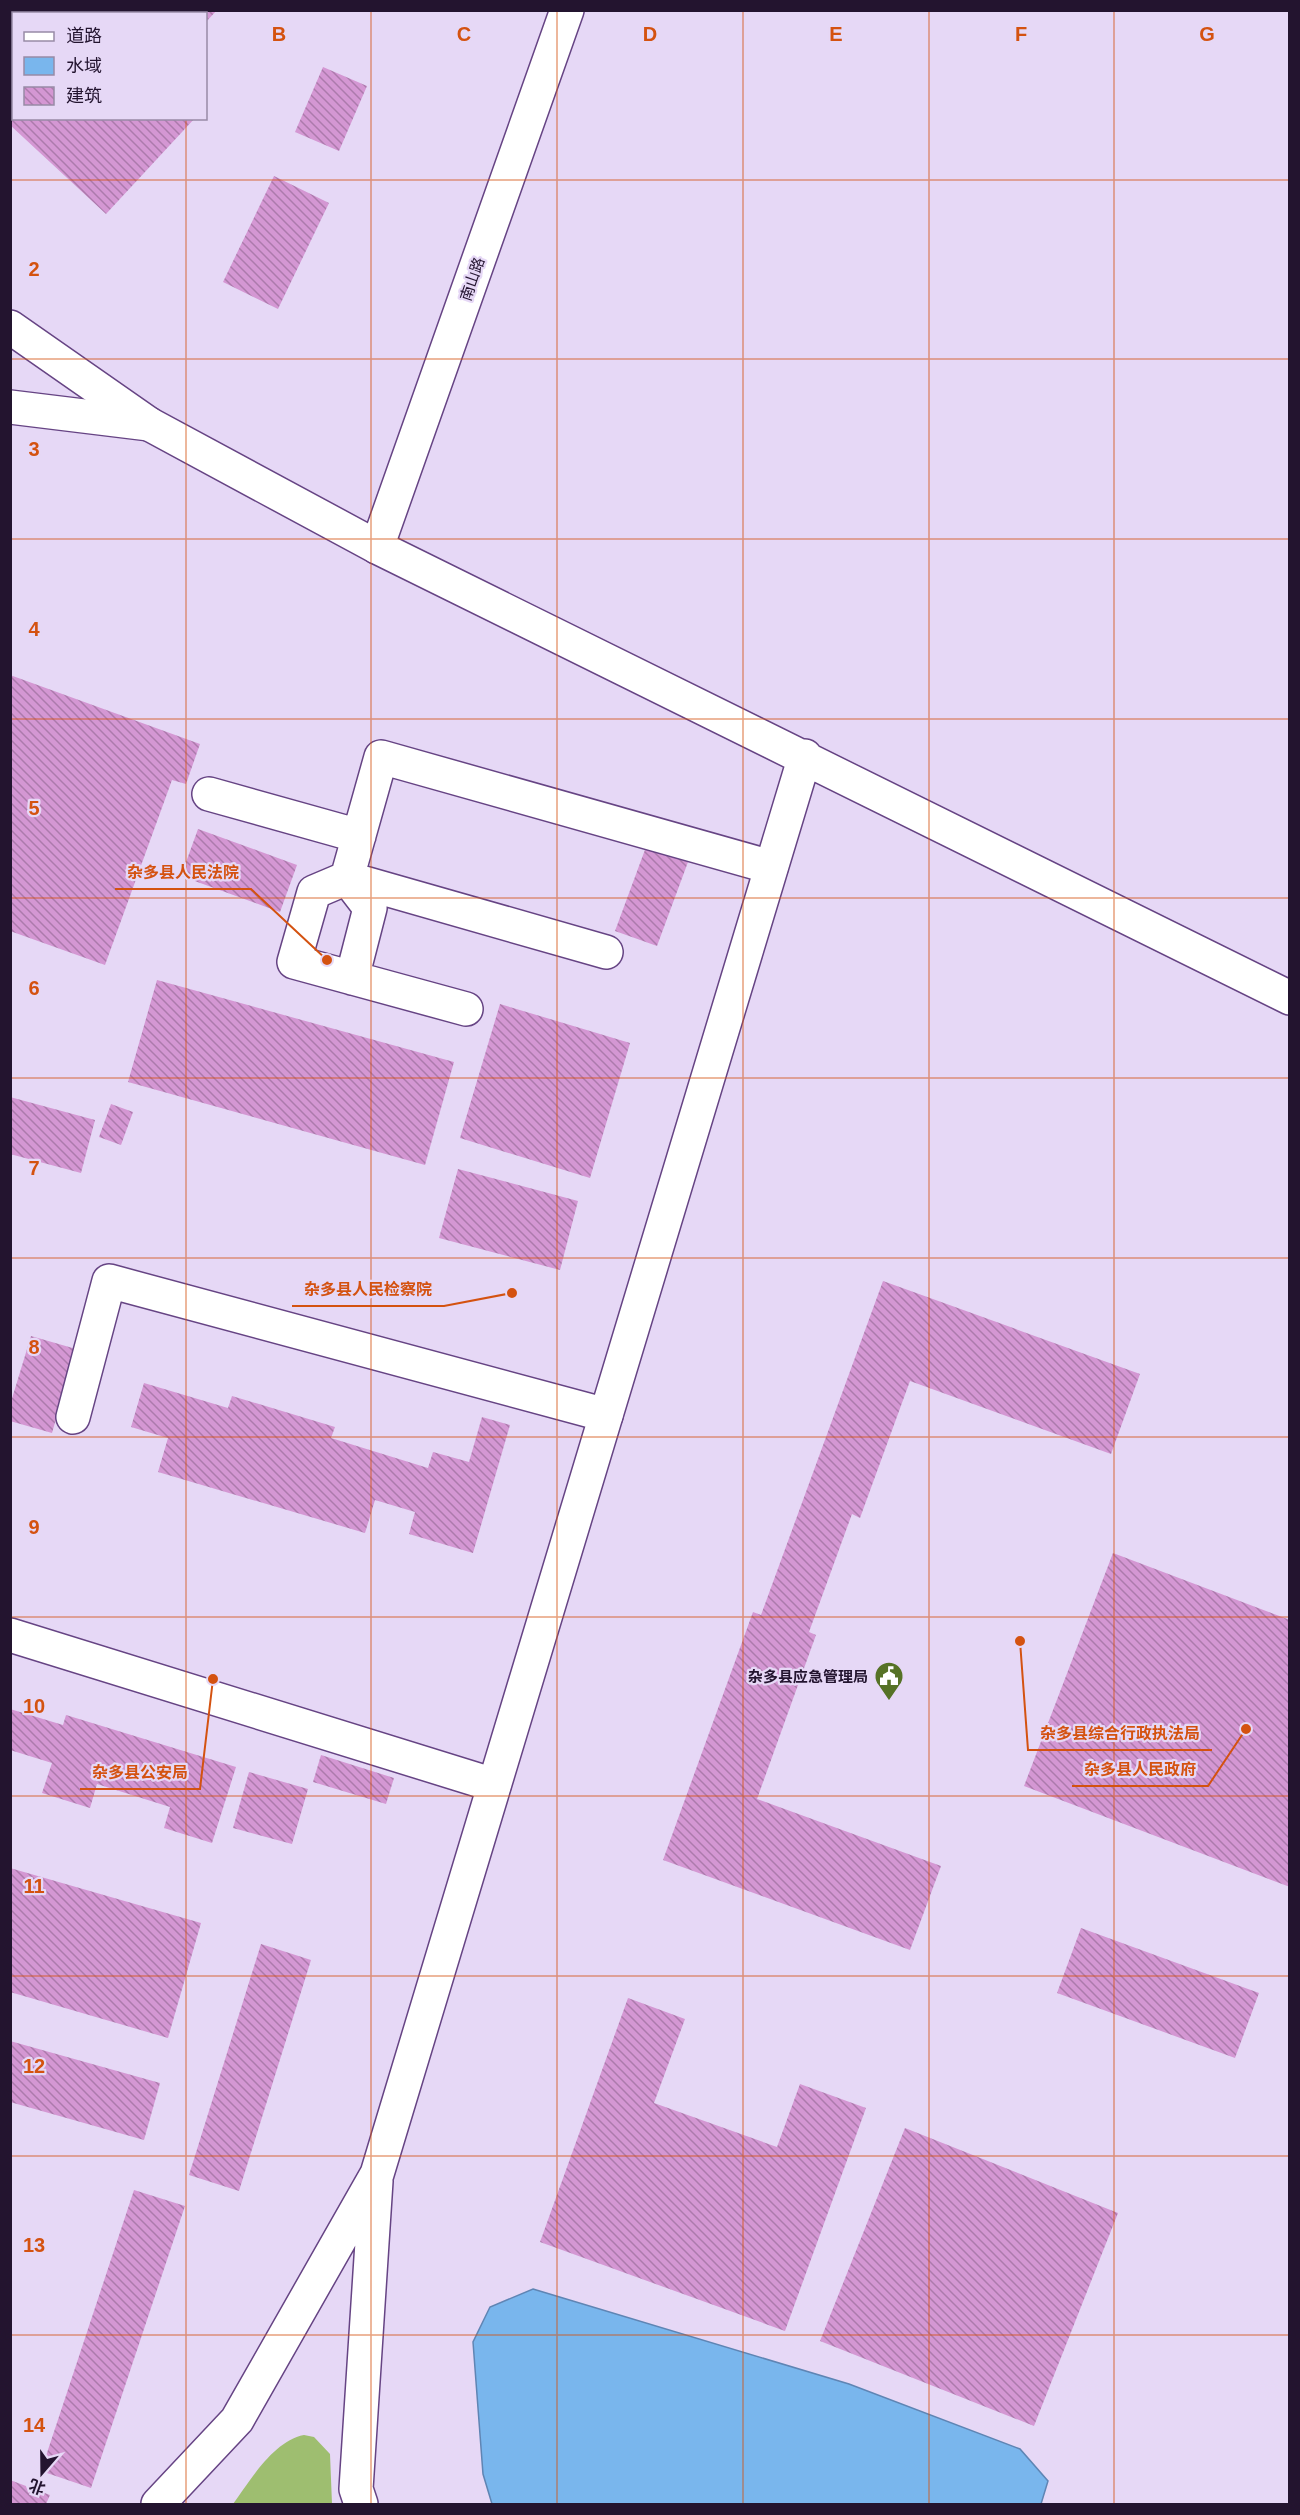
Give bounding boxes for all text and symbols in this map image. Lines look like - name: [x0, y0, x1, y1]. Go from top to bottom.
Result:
- legend: [12, 12, 207, 120]
- text: B: [272, 23, 286, 45]
- text: C: [457, 23, 471, 45]
- text: D: [643, 23, 657, 45]
- text: E: [829, 23, 843, 45]
- text: F: [1015, 23, 1027, 45]
- text: G: [1199, 23, 1215, 45]
- text: 道路: [66, 26, 102, 46]
- text: 水域: [66, 56, 102, 76]
- text: 建筑: [66, 86, 102, 106]
- street label: 南山路: [457, 255, 487, 303]
- text: 2: [28, 258, 40, 280]
- text: 3: [28, 438, 40, 460]
- text: 4: [28, 618, 40, 640]
- text: 5: [28, 797, 40, 819]
- callout: 杂多县人民法院: [115, 855, 251, 889]
- text: 杂多县人民法院: [127, 864, 239, 881]
- text: 6: [28, 977, 40, 999]
- text: 7: [28, 1157, 40, 1179]
- callout: 杂多县人民检察院: [292, 1272, 444, 1306]
- text: 杂多县人民检察院: [304, 1280, 432, 1298]
- text: 8: [28, 1336, 40, 1358]
- text: 9: [28, 1516, 40, 1538]
- public building icon: 杂多县应急管理局: [873, 1660, 905, 1702]
- place label: 杂多县应急管理局: [748, 1668, 868, 1685]
- text: 10: [23, 1695, 45, 1717]
- callout: 杂多县综合行政执法局: [1028, 1716, 1212, 1750]
- text: 杂多县综合行政执法局: [1040, 1724, 1200, 1742]
- callout: 杂多县人民政府: [1072, 1752, 1208, 1786]
- callout: 杂多县公安局: [80, 1755, 200, 1789]
- text: 杂多县人民政府: [1084, 1761, 1196, 1778]
- text: 杂多县公安局: [92, 1764, 188, 1781]
- text: 11: [23, 1875, 45, 1897]
- text: 12: [23, 2055, 45, 2077]
- text: 13: [23, 2234, 45, 2256]
- text: 14: [23, 2414, 46, 2436]
- north arrow: [12, 2443, 72, 2503]
- text: 北: [27, 2476, 47, 2497]

